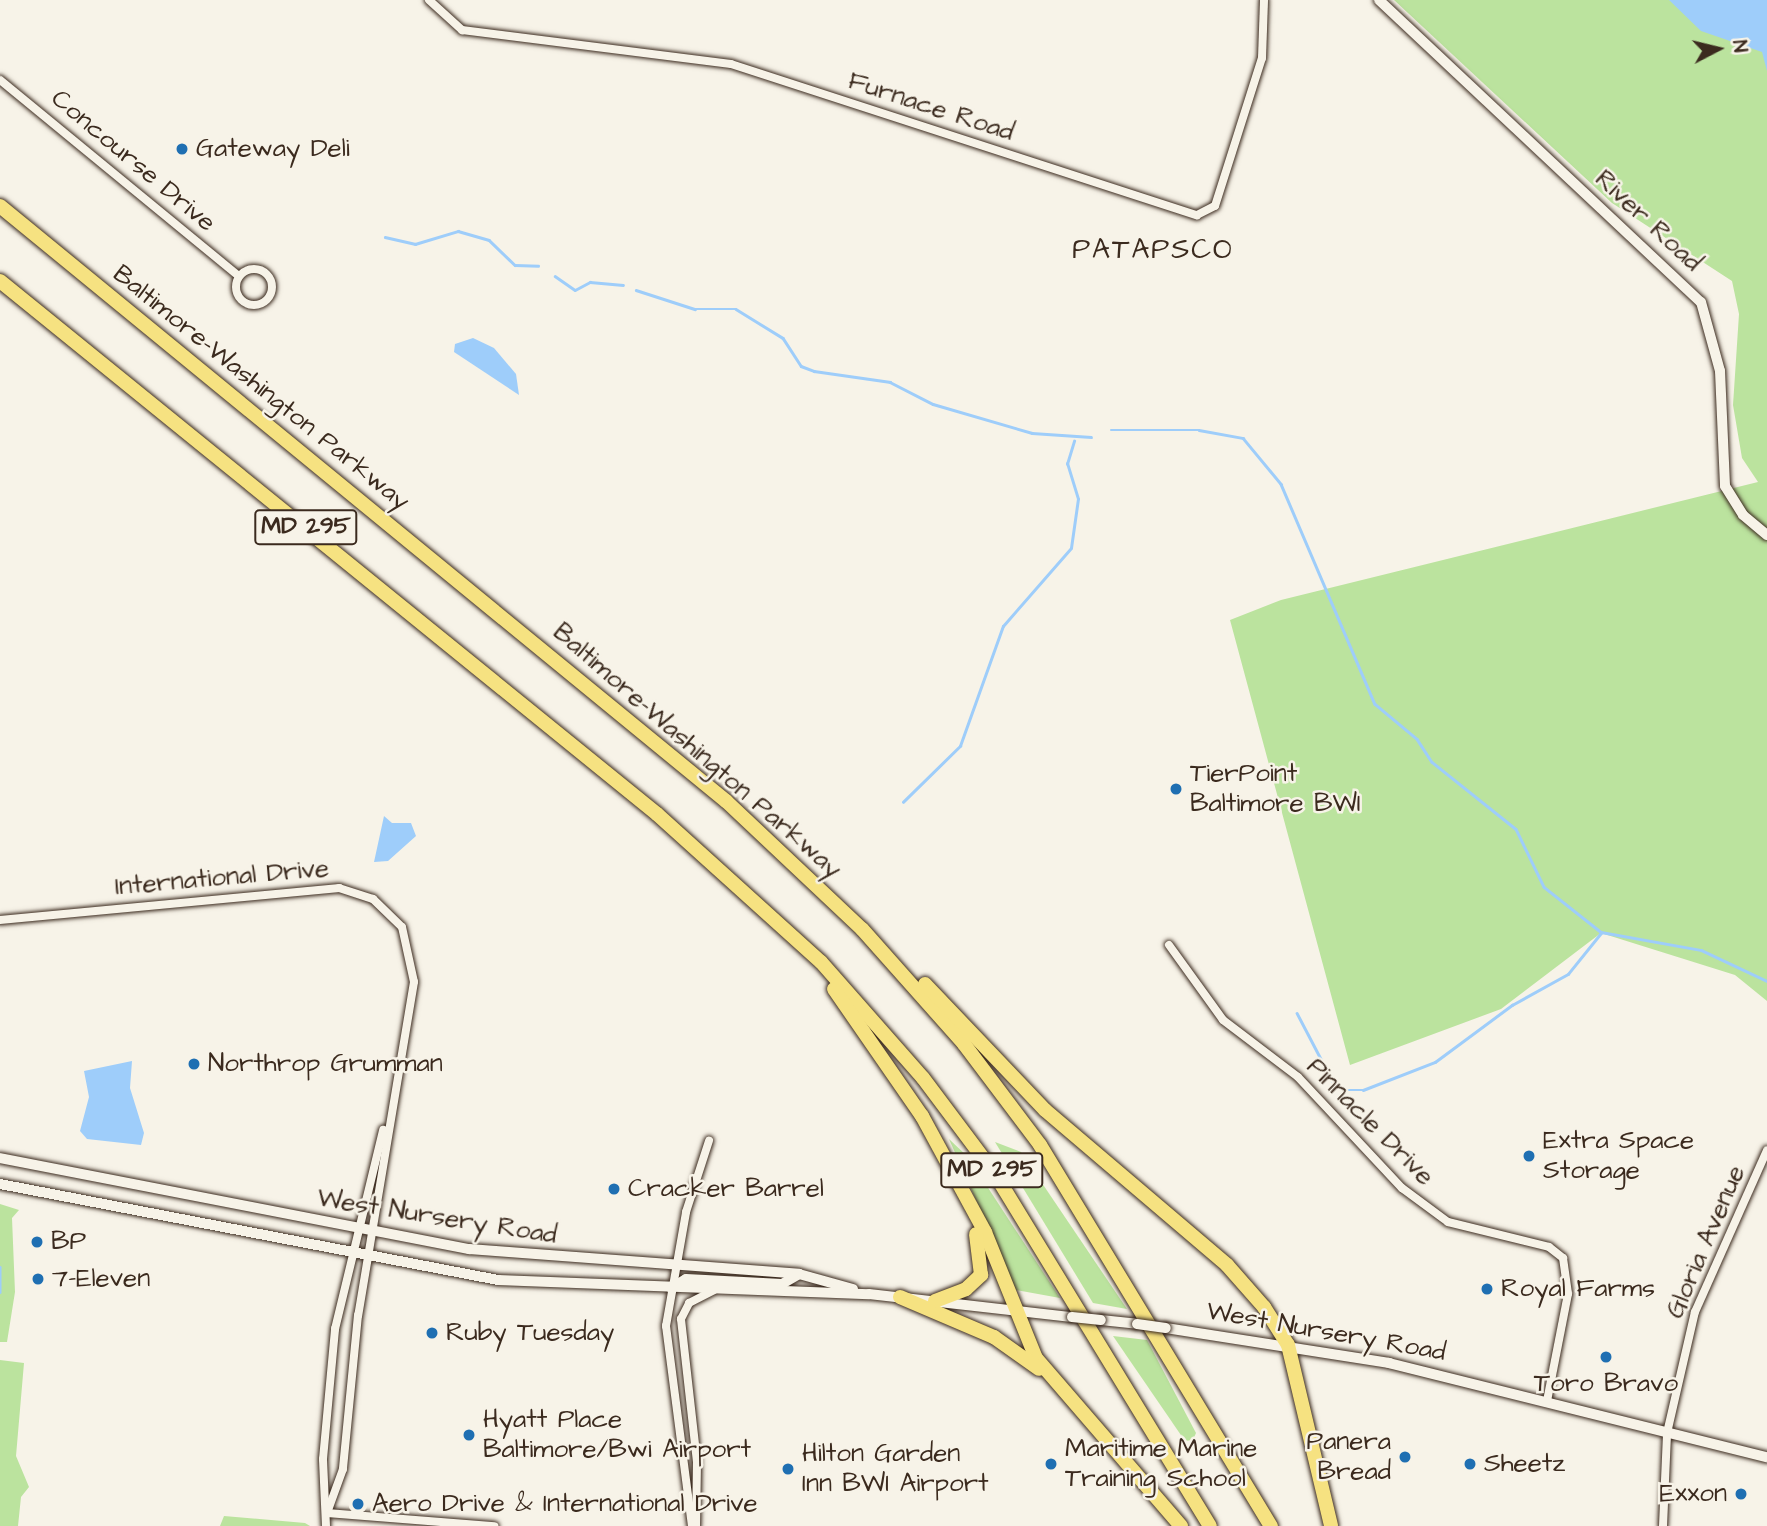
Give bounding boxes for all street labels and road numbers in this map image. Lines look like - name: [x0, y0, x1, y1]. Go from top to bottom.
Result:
- street label: Furnace Road: [844, 66, 1018, 148]
- street label: Concourse Drive: [45, 83, 221, 239]
- street label: River Road: [1588, 164, 1708, 278]
- street label: Baltimore-Washington Parkway: [106, 259, 416, 517]
- road number: MD 295: [254, 506, 358, 548]
- street label: Baltimore-Washington Parkway: [546, 617, 848, 885]
- street label: International Drive: [114, 853, 330, 903]
- street label: Pinnacle Drive: [1300, 1052, 1440, 1192]
- road number: MD 295: [940, 1150, 1044, 1190]
- street label: Gloria Avenue: [1660, 1161, 1752, 1323]
- street label: West Nursery Road: [315, 1183, 559, 1251]
- street label: West Nursery Road: [1204, 1296, 1448, 1368]

